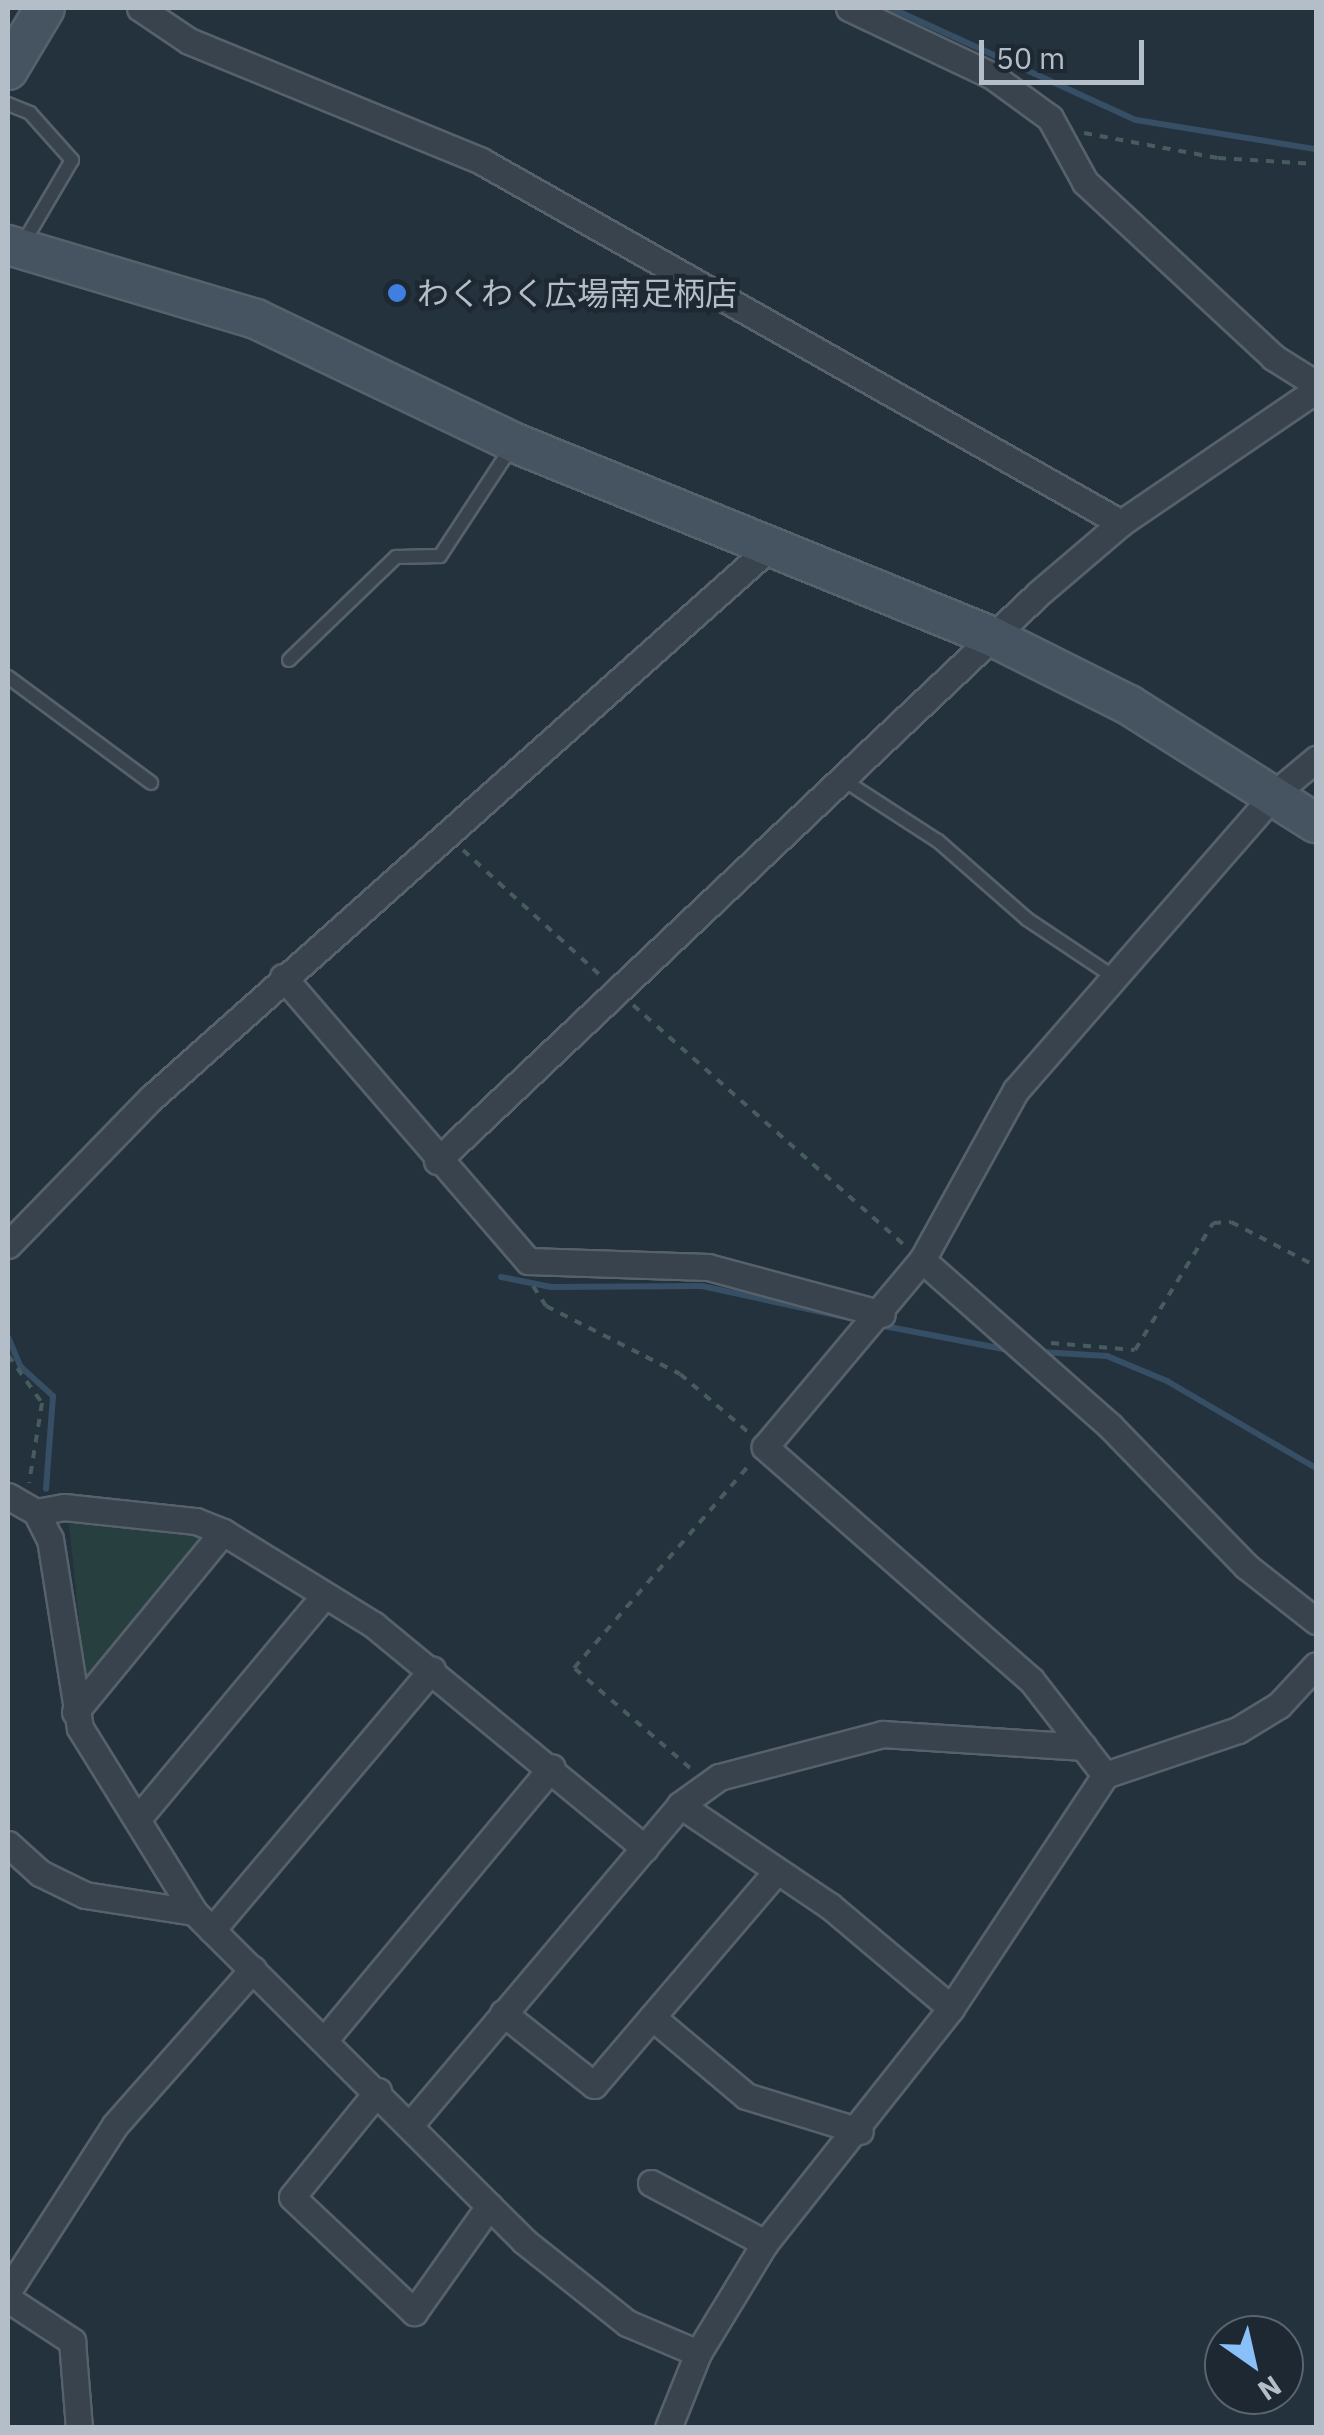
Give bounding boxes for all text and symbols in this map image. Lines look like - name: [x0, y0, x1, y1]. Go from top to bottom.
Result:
- scale bar: [984, 20, 1149, 82]
- text: 50 m: [996, 38, 1065, 77]
- place label: わくわく広場南足柄店: [417, 274, 737, 312]
- marker: わくわく広場南足柄店: [386, 282, 408, 304]
- north arrow: [1204, 2315, 1304, 2415]
- text: N: [1251, 2368, 1289, 2410]

